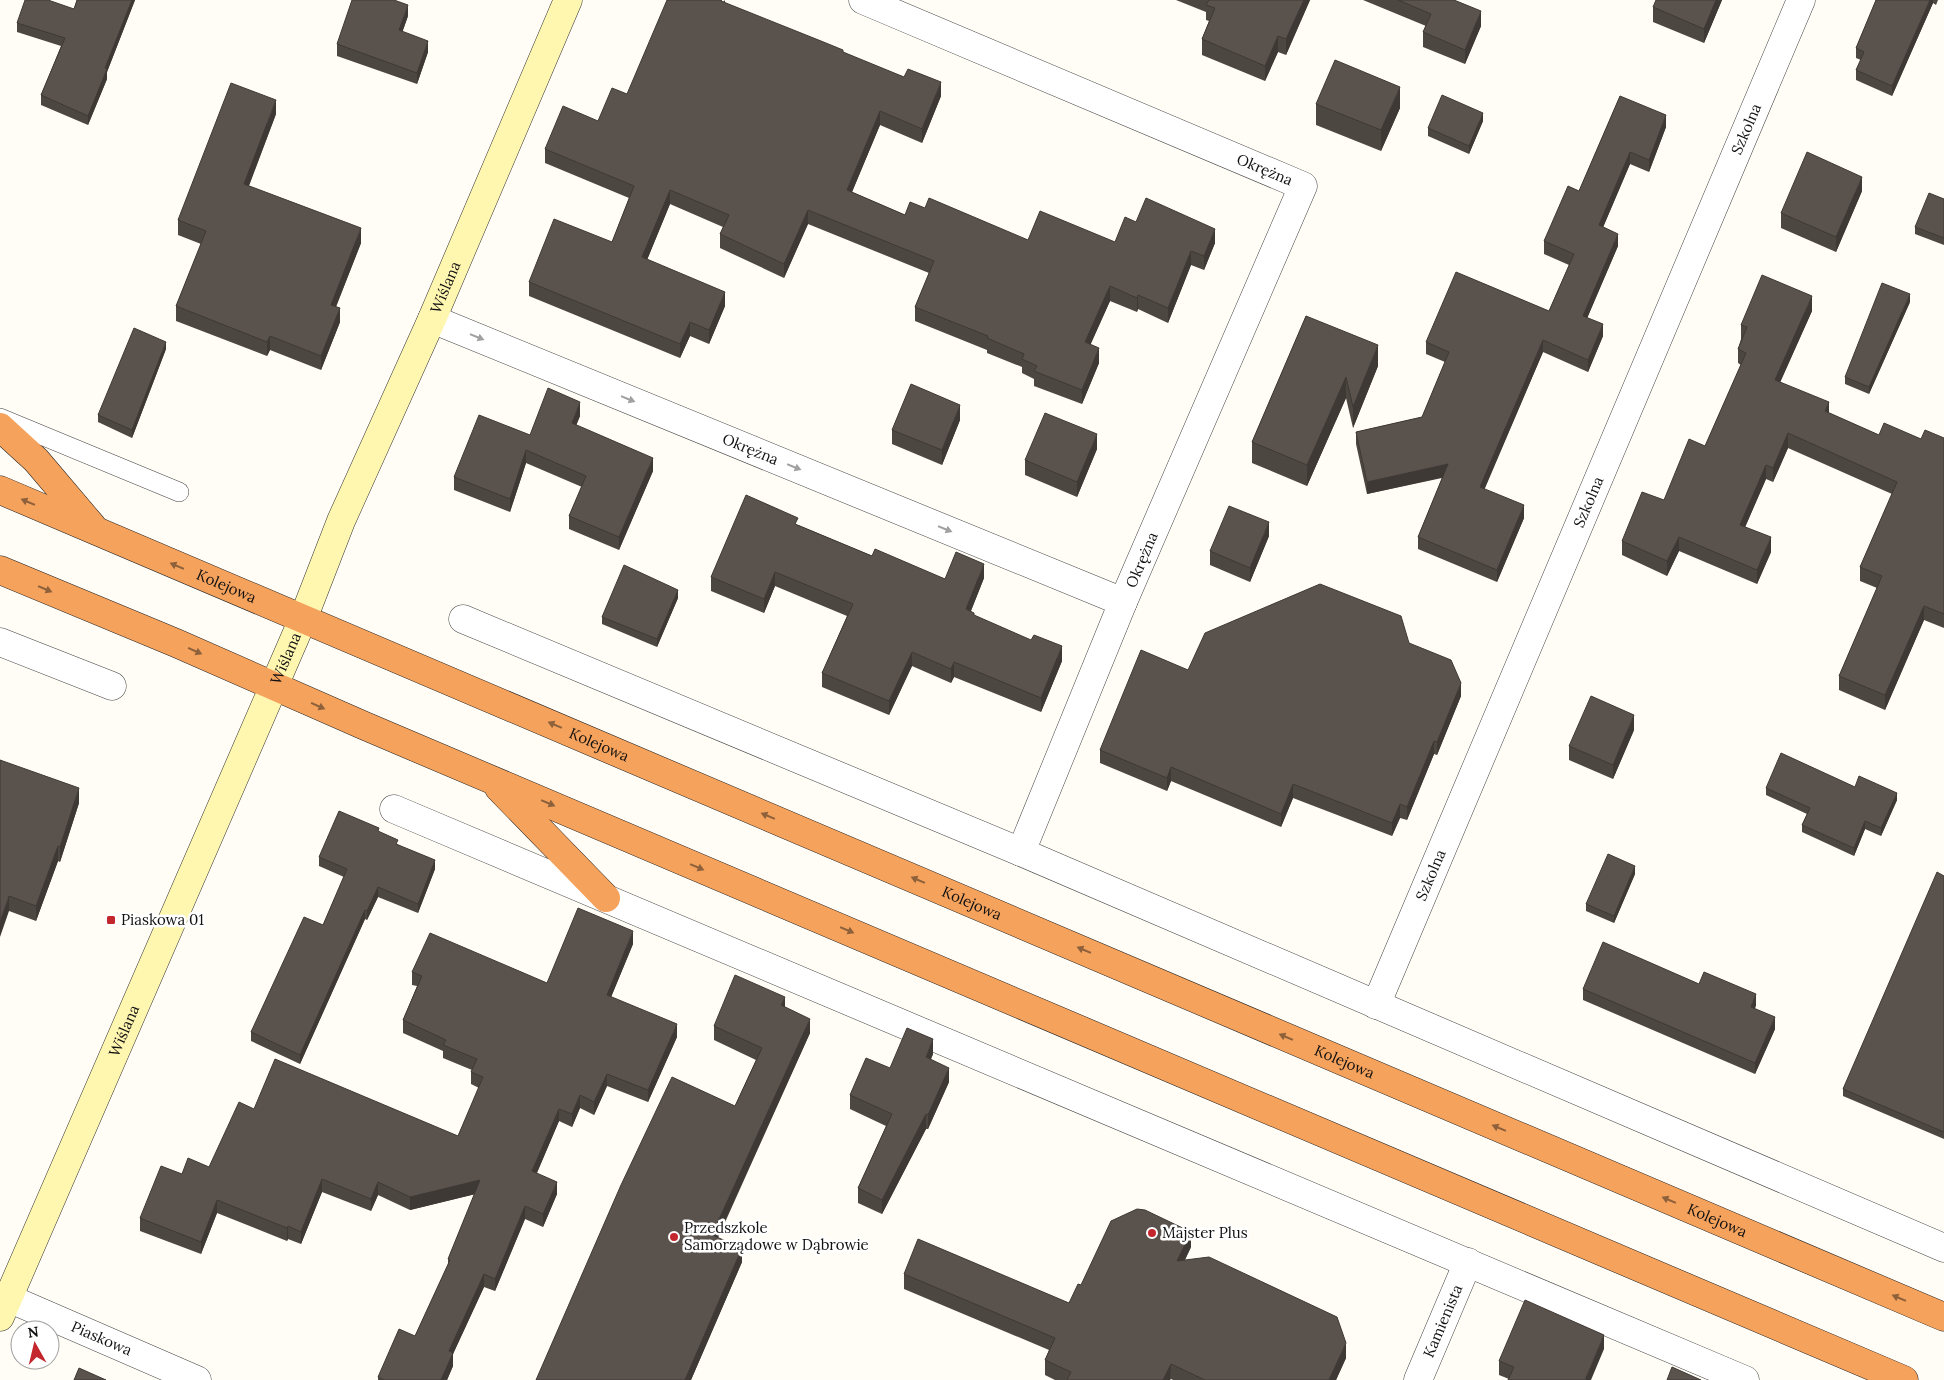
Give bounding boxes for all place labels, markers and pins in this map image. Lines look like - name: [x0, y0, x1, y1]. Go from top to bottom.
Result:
- place label: Piaskowa 01: [121, 910, 204, 929]
- marker: Piaskowa 01: [105, 914, 117, 926]
- place label: Przedszkole Samorządowe w Dąbrowie: [684, 1218, 869, 1254]
- place label: Majster Plus: [1162, 1223, 1248, 1242]
- marker: Majster Plus: [1146, 1227, 1158, 1239]
- marker: Przedszkole Samorządowe w Dąbrowie: [668, 1231, 680, 1243]

